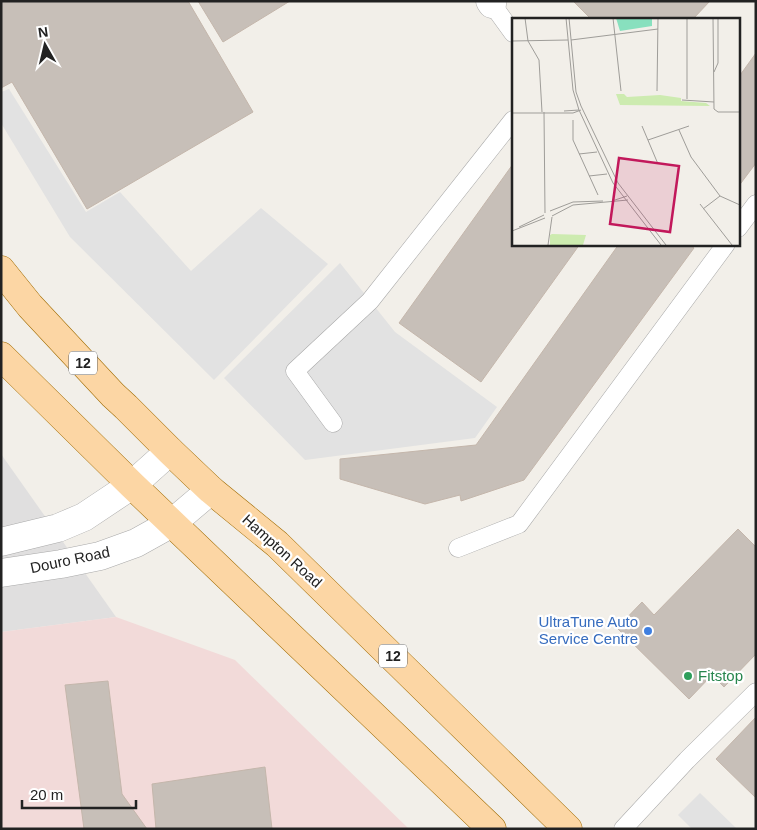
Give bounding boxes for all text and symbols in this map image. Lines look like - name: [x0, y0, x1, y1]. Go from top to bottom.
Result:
- inset map: [512, 18, 740, 245]
- north arrow: [20, 20, 70, 70]
- text: N: [37, 23, 49, 41]
- road number: 12: [69, 352, 97, 374]
- street label: Hampton Road: [239, 511, 326, 591]
- street label: Douro Road: [29, 543, 111, 576]
- place label: UltraTune Auto Service Centre: [539, 613, 638, 647]
- marker: UltraTune Auto Service Centre: [642, 625, 654, 637]
- road number: 12: [379, 644, 407, 668]
- place label: Fitstop: [698, 667, 743, 684]
- marker: Fitstop: [682, 670, 694, 682]
- scale bar: [22, 778, 136, 810]
- text: 20 m: [30, 786, 63, 803]

